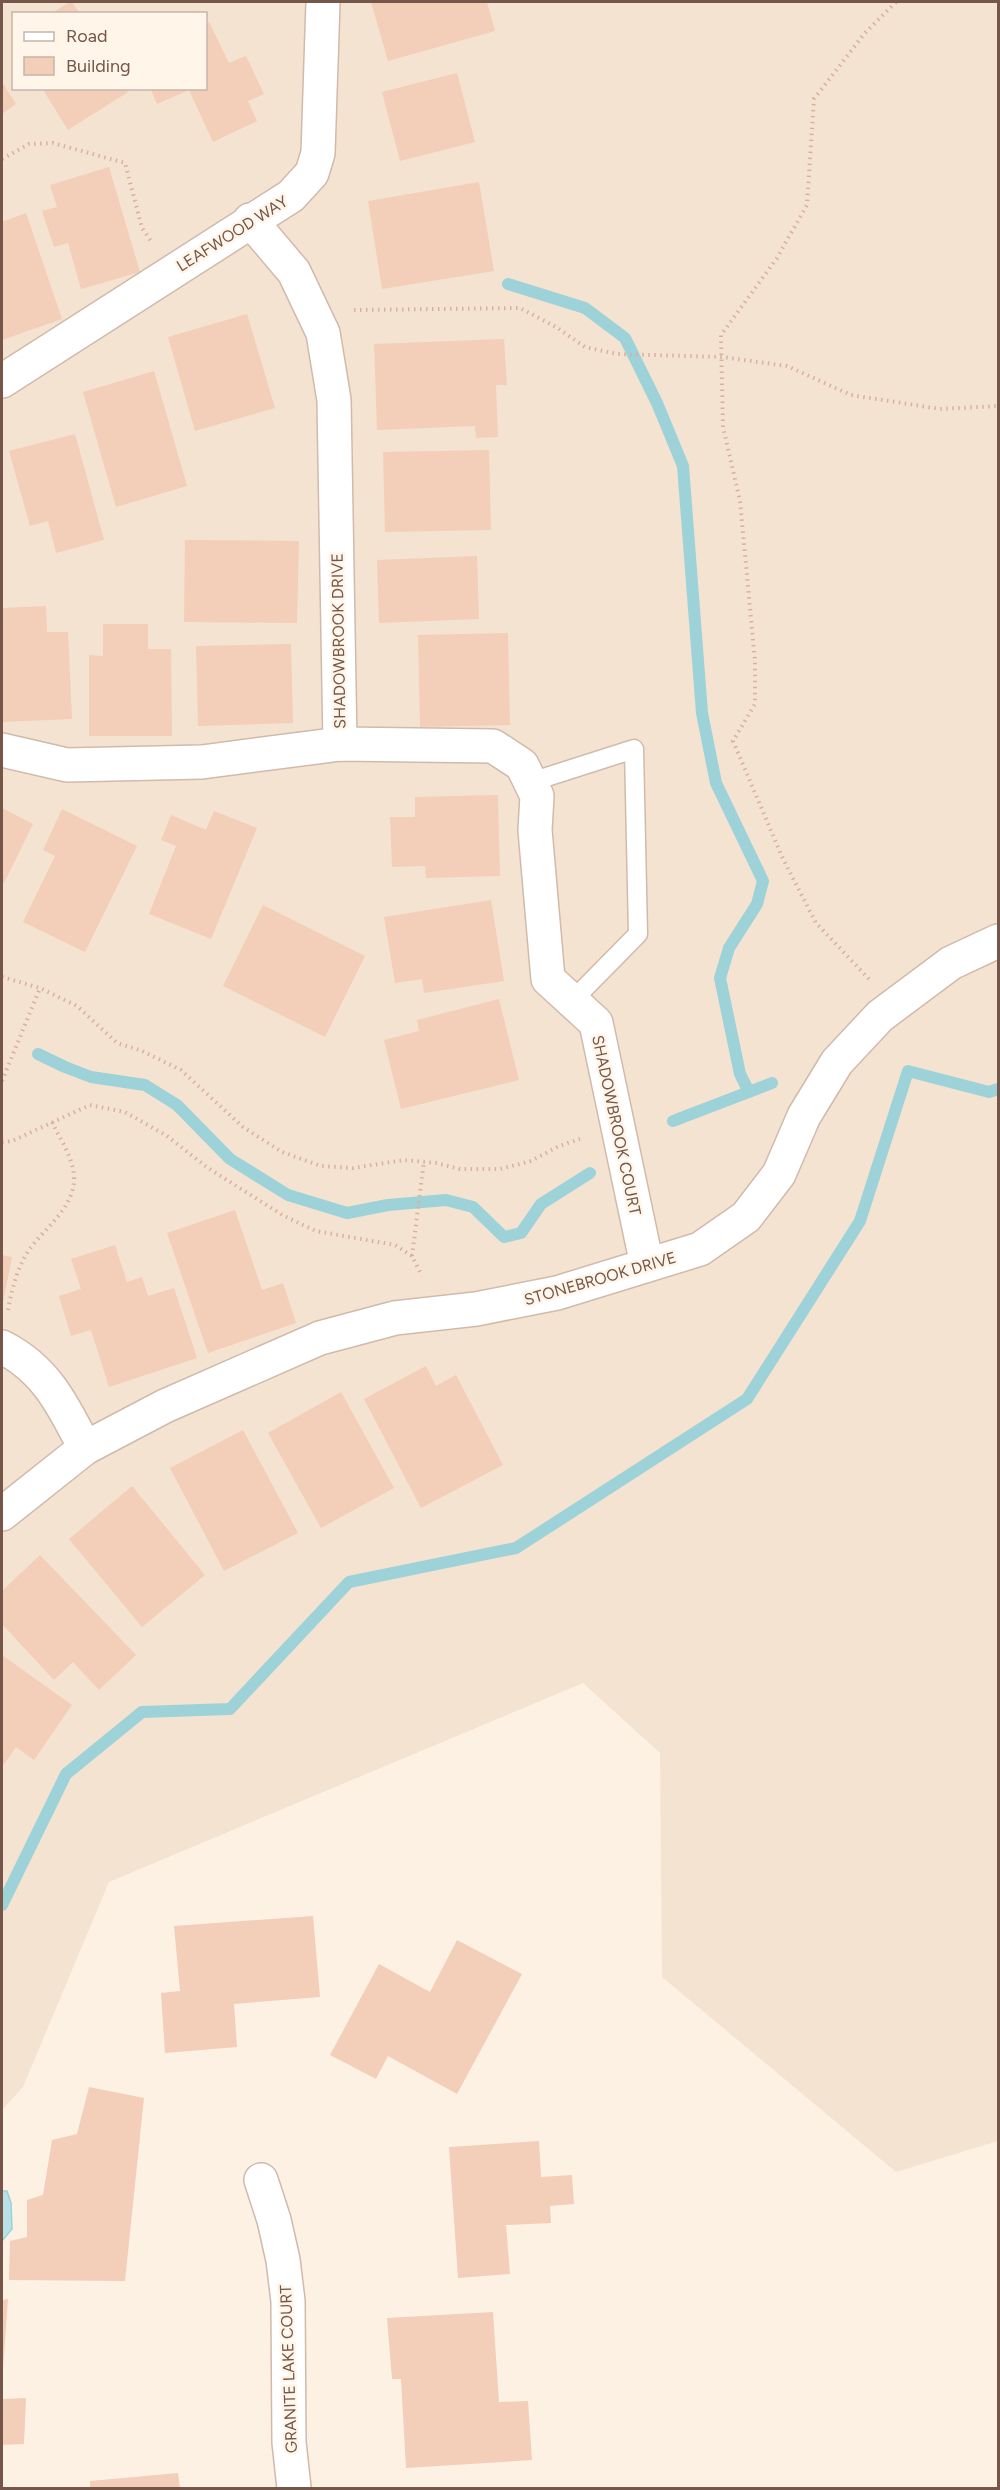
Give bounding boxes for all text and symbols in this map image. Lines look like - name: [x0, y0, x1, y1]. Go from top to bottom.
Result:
- legend: [12, 12, 207, 90]
- text: Road: [66, 25, 107, 47]
- text: Building: [66, 55, 131, 77]
- street label: LEAFWOOD WAY: [173, 191, 292, 275]
- street label: SHADOWBROOK DRIVE: [327, 553, 350, 729]
- street label: SHADOWBROOK COURT: [588, 1033, 645, 1217]
- street label: STONEBROOK DRIVE: [522, 1248, 678, 1309]
- street label: GRANITE LAKE COURT: [276, 2284, 301, 2453]

